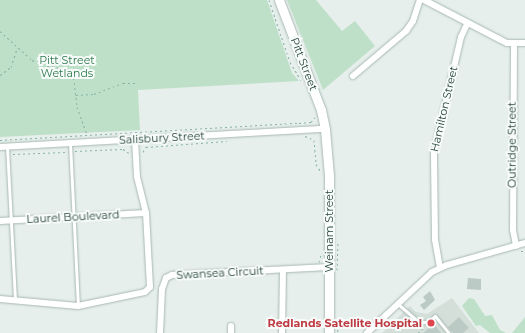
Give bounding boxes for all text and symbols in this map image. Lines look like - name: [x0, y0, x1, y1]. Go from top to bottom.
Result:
- street label: Pitt Street: [288, 36, 320, 92]
- park label: Pitt Street Wetlands: [39, 54, 95, 80]
- street label: Hamilton Street: [428, 65, 460, 153]
- street label: Outridge Street: [505, 102, 519, 188]
- street label: Salisbury Street: [119, 129, 205, 147]
- street label: Weinam Street: [322, 190, 336, 272]
- street label: Laurel Boulevard: [26, 208, 120, 226]
- street label: Swansea Circuit: [176, 264, 264, 282]
- place label: Redlands Satellite Hospital: [268, 316, 422, 330]
- marker: Redlands Satellite Hospital: [425, 317, 437, 329]

